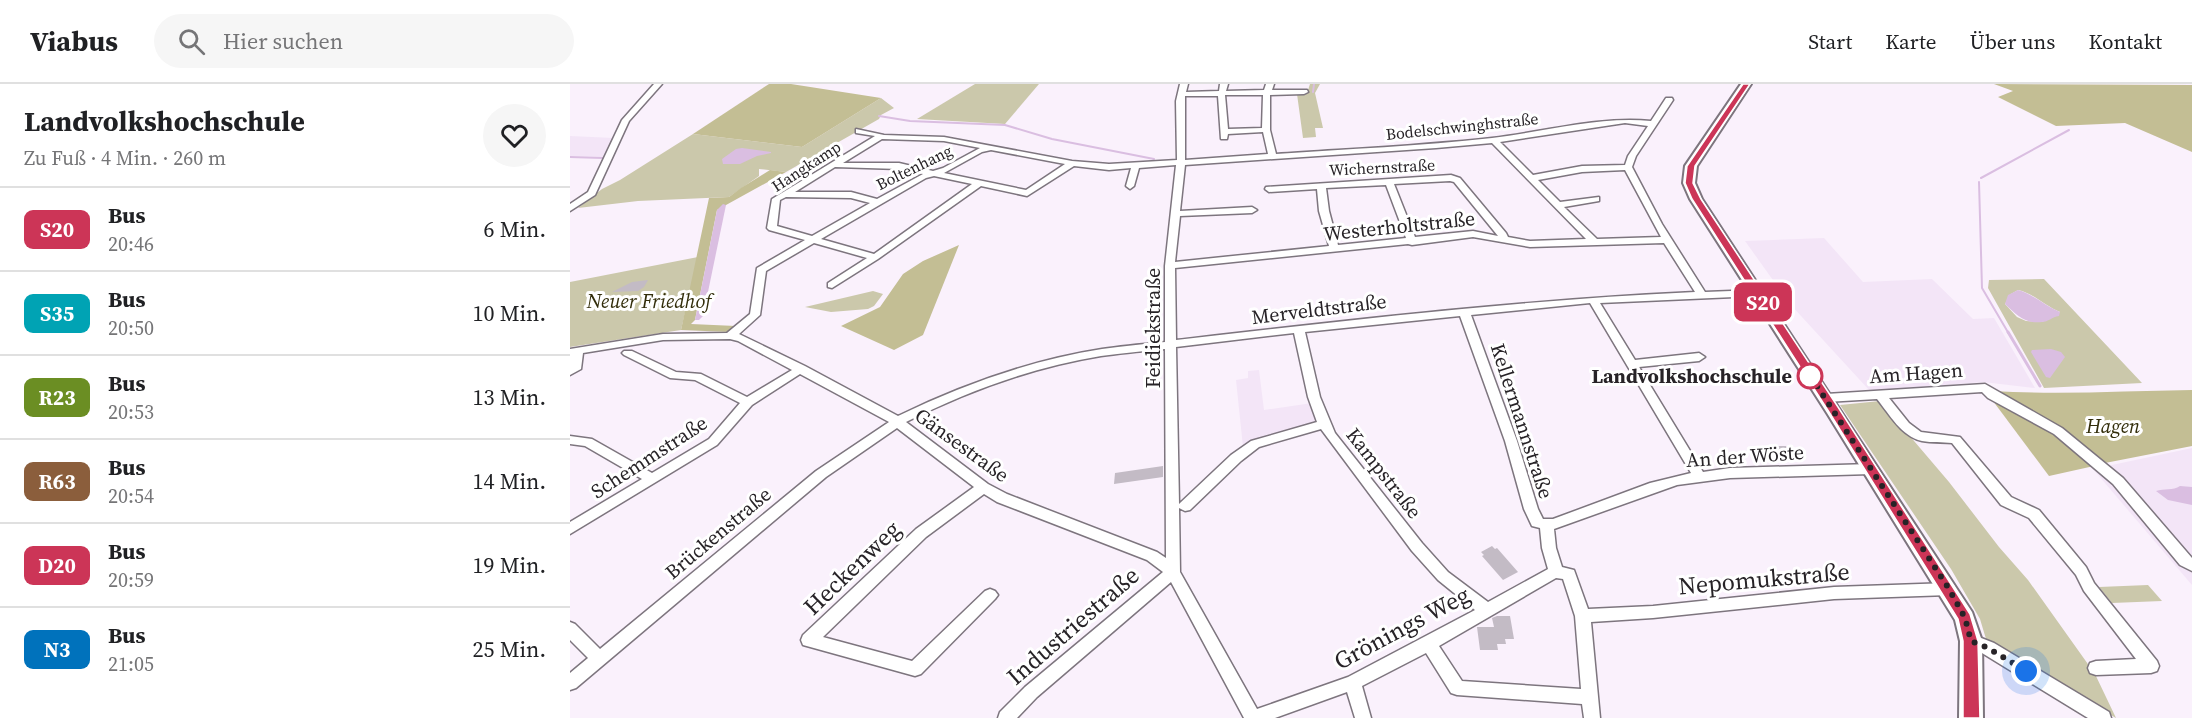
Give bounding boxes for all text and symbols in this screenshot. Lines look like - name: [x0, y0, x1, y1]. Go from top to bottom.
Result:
- search box: [154, 14, 574, 68]
- text: Viabus: [30, 22, 118, 60]
- icon: search: [175, 25, 208, 58]
- text: Hier suchen: [223, 26, 343, 56]
- text: Start: [1808, 27, 1852, 56]
- text: Karte: [1885, 27, 1936, 56]
- text: Über uns: [1969, 27, 2055, 56]
- text: Kontakt: [2088, 27, 2162, 56]
- text: Landvolkshochschule: [24, 102, 305, 140]
- button: heart: [483, 104, 546, 167]
- street label: Bodelschwinghstraße: [1385, 107, 1539, 145]
- street label: Hangkamp: [767, 135, 845, 197]
- street label: Boltenhang: [872, 139, 956, 195]
- text: Zu Fuß · 4 Min. · 260 m: [24, 144, 226, 172]
- street label: Wichernstraße: [1328, 153, 1436, 181]
- text: Bus: [108, 200, 145, 230]
- street label: Westerholtstraße: [1322, 204, 1476, 248]
- text: 6 Min.: [484, 214, 546, 244]
- text: S20: [40, 215, 74, 244]
- text: 20:46: [108, 230, 154, 258]
- street label: Feidiekstraße: [1139, 268, 1167, 388]
- line badge: S20: [1728, 282, 1798, 322]
- text: Bus: [108, 284, 145, 314]
- park label: Neuer Friedhof: [586, 287, 715, 315]
- street label: Merveldtstraße: [1250, 287, 1388, 331]
- text: S20: [1746, 288, 1780, 317]
- text: 10 Min.: [473, 298, 546, 328]
- text: S35: [40, 299, 74, 328]
- text: 20:50: [108, 314, 154, 342]
- street label: Kellermannstraße: [1484, 340, 1560, 502]
- street label: Am Hagen: [1868, 356, 1964, 390]
- place label: Landvolkshochschule: [1591, 362, 1792, 390]
- marker: Landvolkshochschule: [1797, 363, 1823, 389]
- text: Bus: [108, 368, 145, 398]
- text: 13 Min.: [473, 382, 546, 412]
- text: R23: [38, 383, 76, 412]
- text: 20:53: [108, 398, 154, 426]
- street label: Gänsestraße: [909, 401, 1015, 489]
- street label: Schemmstraße: [585, 409, 713, 505]
- park label: Hagen: [2085, 412, 2141, 440]
- street label: Kampstraße: [1340, 422, 1428, 524]
- street label: An der Wöste: [1685, 438, 1805, 474]
- text: Bus: [108, 452, 145, 482]
- text: 14 Min.: [473, 466, 546, 496]
- text: R63: [38, 467, 76, 496]
- street label: Brückenstraße: [659, 480, 777, 586]
- text: 20:54: [108, 482, 154, 510]
- street label: Heckenweg: [796, 513, 907, 622]
- text: Bus: [108, 536, 145, 566]
- text: 19 Min.: [473, 550, 546, 580]
- text: D20: [38, 551, 76, 580]
- street label: Nepomukstraße: [1677, 555, 1851, 602]
- street label: Industriestraße: [999, 559, 1146, 692]
- text: 20:59: [108, 566, 154, 594]
- street label: Grönings Weg: [1328, 578, 1476, 677]
- text: Bus: [108, 620, 145, 650]
- text: 25 Min.: [473, 634, 546, 664]
- text: N3: [44, 635, 70, 664]
- text: 21:05: [108, 650, 154, 678]
- your location: [2011, 656, 2041, 686]

